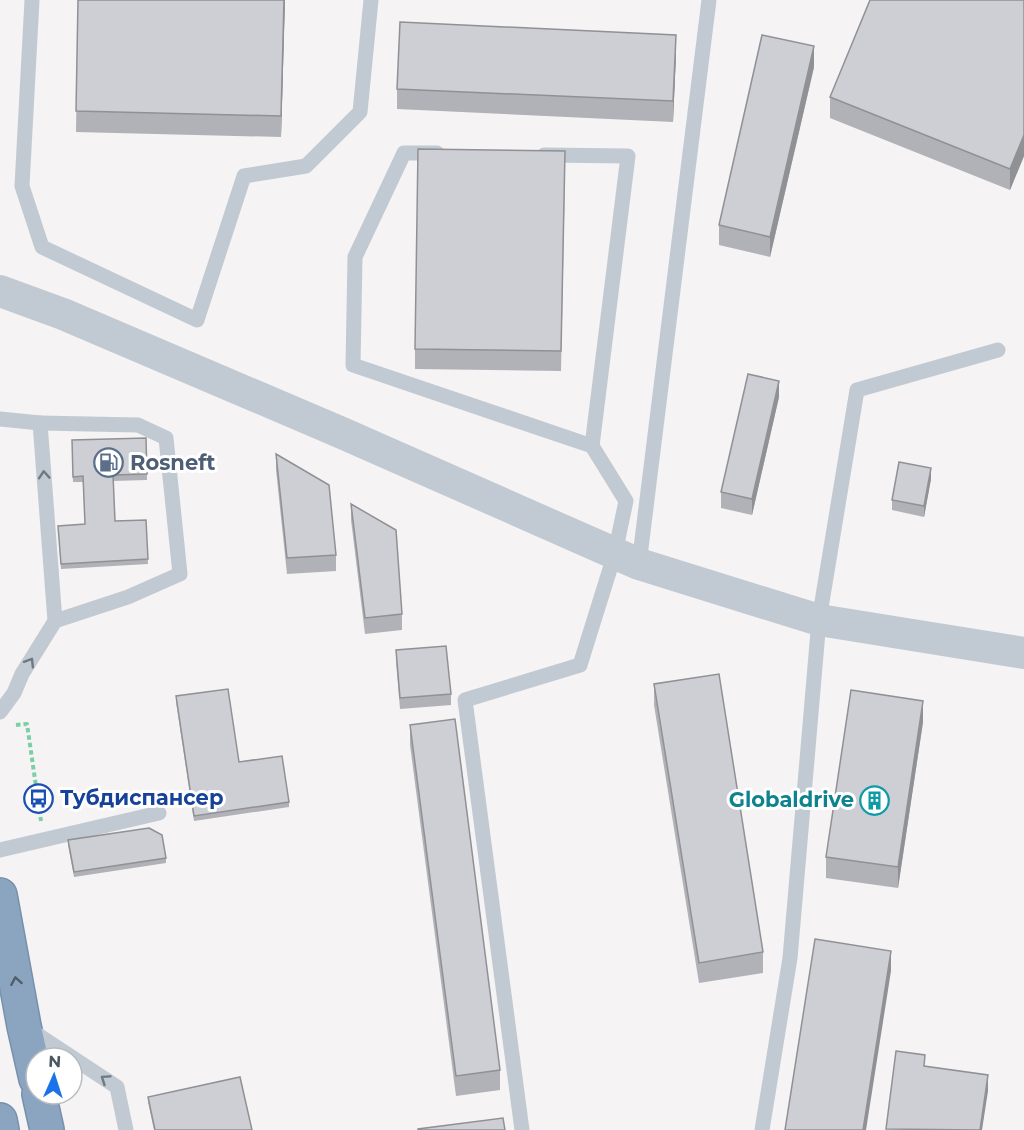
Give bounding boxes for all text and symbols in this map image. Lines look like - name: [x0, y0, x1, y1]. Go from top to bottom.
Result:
- fuel station icon: Rosneft: [93, 447, 125, 479]
- place label: Rosneft: [130, 450, 215, 475]
- one-way arrow: [38, 470, 51, 479]
- one-way arrow: [22, 658, 34, 668]
- bus stop icon: Тубдиспансер: [23, 782, 55, 814]
- building icon: Globaldrive: [859, 784, 891, 816]
- place label: Тубдиспансер: [60, 785, 224, 810]
- place label: Globaldrive: [729, 787, 854, 812]
- one-way arrow: [10, 976, 23, 986]
- north arrow: [24, 1046, 84, 1106]
- text: N: [48, 1052, 62, 1071]
- one-way arrow: [101, 1075, 112, 1086]

